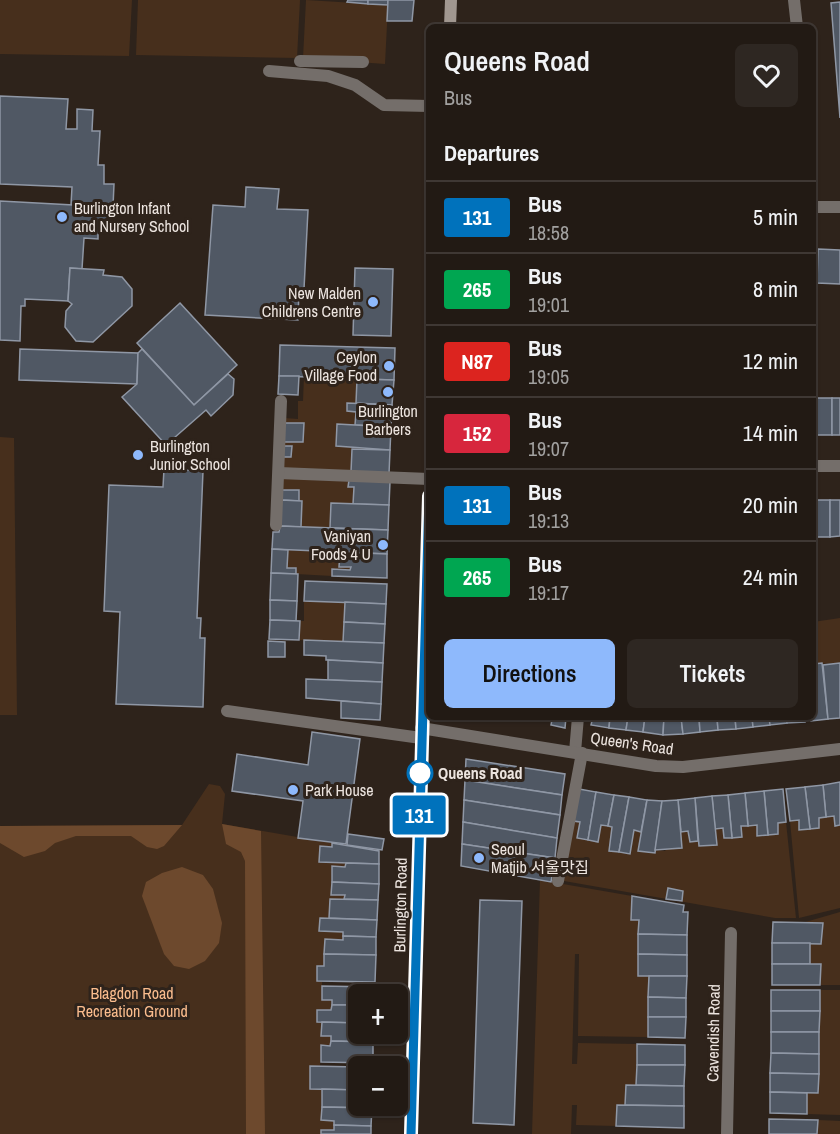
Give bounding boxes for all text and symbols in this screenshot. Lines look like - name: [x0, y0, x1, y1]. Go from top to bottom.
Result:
- text: Queens Road: [444, 42, 590, 80]
- button: heart: [735, 44, 798, 107]
- text: Bus: [444, 84, 472, 111]
- text: Departures: [444, 138, 539, 168]
- text: Bus: [528, 189, 562, 219]
- place label: Burlington Infant and Nursery School: [74, 197, 189, 237]
- text: 5 min: [753, 202, 798, 232]
- text: 131: [463, 203, 491, 232]
- marker: Burlington Infant and Nursery School: [55, 210, 69, 224]
- text: 18:58: [528, 219, 569, 246]
- text: Bus: [528, 261, 562, 291]
- text: 8 min: [753, 274, 798, 304]
- text: 265: [463, 275, 491, 304]
- place label: New Malden Childrens Centre: [262, 282, 361, 322]
- text: 19:01: [528, 291, 569, 318]
- marker: New Malden Childrens Centre: [366, 295, 380, 309]
- text: Bus: [528, 333, 562, 363]
- place label: Ceylon Village Food: [304, 346, 377, 386]
- text: 12 min: [743, 346, 798, 376]
- text: N87: [461, 347, 493, 376]
- marker: Ceylon Village Food: [382, 359, 396, 373]
- text: 19:05: [528, 363, 569, 390]
- marker: Burlington Barbers: [381, 385, 395, 399]
- place label: Burlington Barbers: [358, 400, 418, 440]
- text: Bus: [528, 405, 562, 435]
- text: 14 min: [743, 418, 798, 448]
- text: 152: [463, 419, 491, 448]
- place label: Burlington Junior School: [150, 435, 230, 475]
- text: 19:07: [528, 435, 569, 462]
- marker: Burlington Junior School: [131, 448, 145, 462]
- text: Bus: [528, 477, 562, 507]
- text: 20 min: [743, 490, 798, 520]
- text: 131: [463, 491, 491, 520]
- text: 19:13: [528, 507, 569, 534]
- place label: Vaniyan Foods 4 U: [311, 525, 371, 565]
- marker: Vaniyan Foods 4 U: [376, 538, 390, 552]
- text: Bus: [528, 549, 562, 579]
- text: 24 min: [743, 562, 798, 592]
- text: 265: [463, 563, 491, 592]
- text: 19:17: [528, 579, 569, 606]
- button: Directions: [444, 639, 615, 708]
- button: Tickets: [627, 639, 798, 708]
- street label: Queen's Road: [589, 726, 675, 760]
- marker: Queens Road: [407, 760, 433, 786]
- place label: Queens Road: [438, 762, 523, 784]
- place label: Park House: [305, 779, 374, 801]
- marker: Park House: [286, 783, 300, 797]
- line badge: 131: [384, 796, 454, 834]
- text: 131: [405, 801, 433, 830]
- place label: Seoul Matjib 서울맛집: [491, 838, 589, 878]
- marker: Seoul Matjib 서울맛집: [472, 851, 486, 865]
- street label: Burlington Road: [388, 857, 412, 953]
- park label: Blagdon Road Recreation Ground: [76, 982, 188, 1022]
- map controls: [348, 984, 408, 1116]
- button: +: [348, 984, 408, 1044]
- street label: Cavendish Road: [701, 984, 725, 1082]
- button: −: [348, 1056, 408, 1116]

